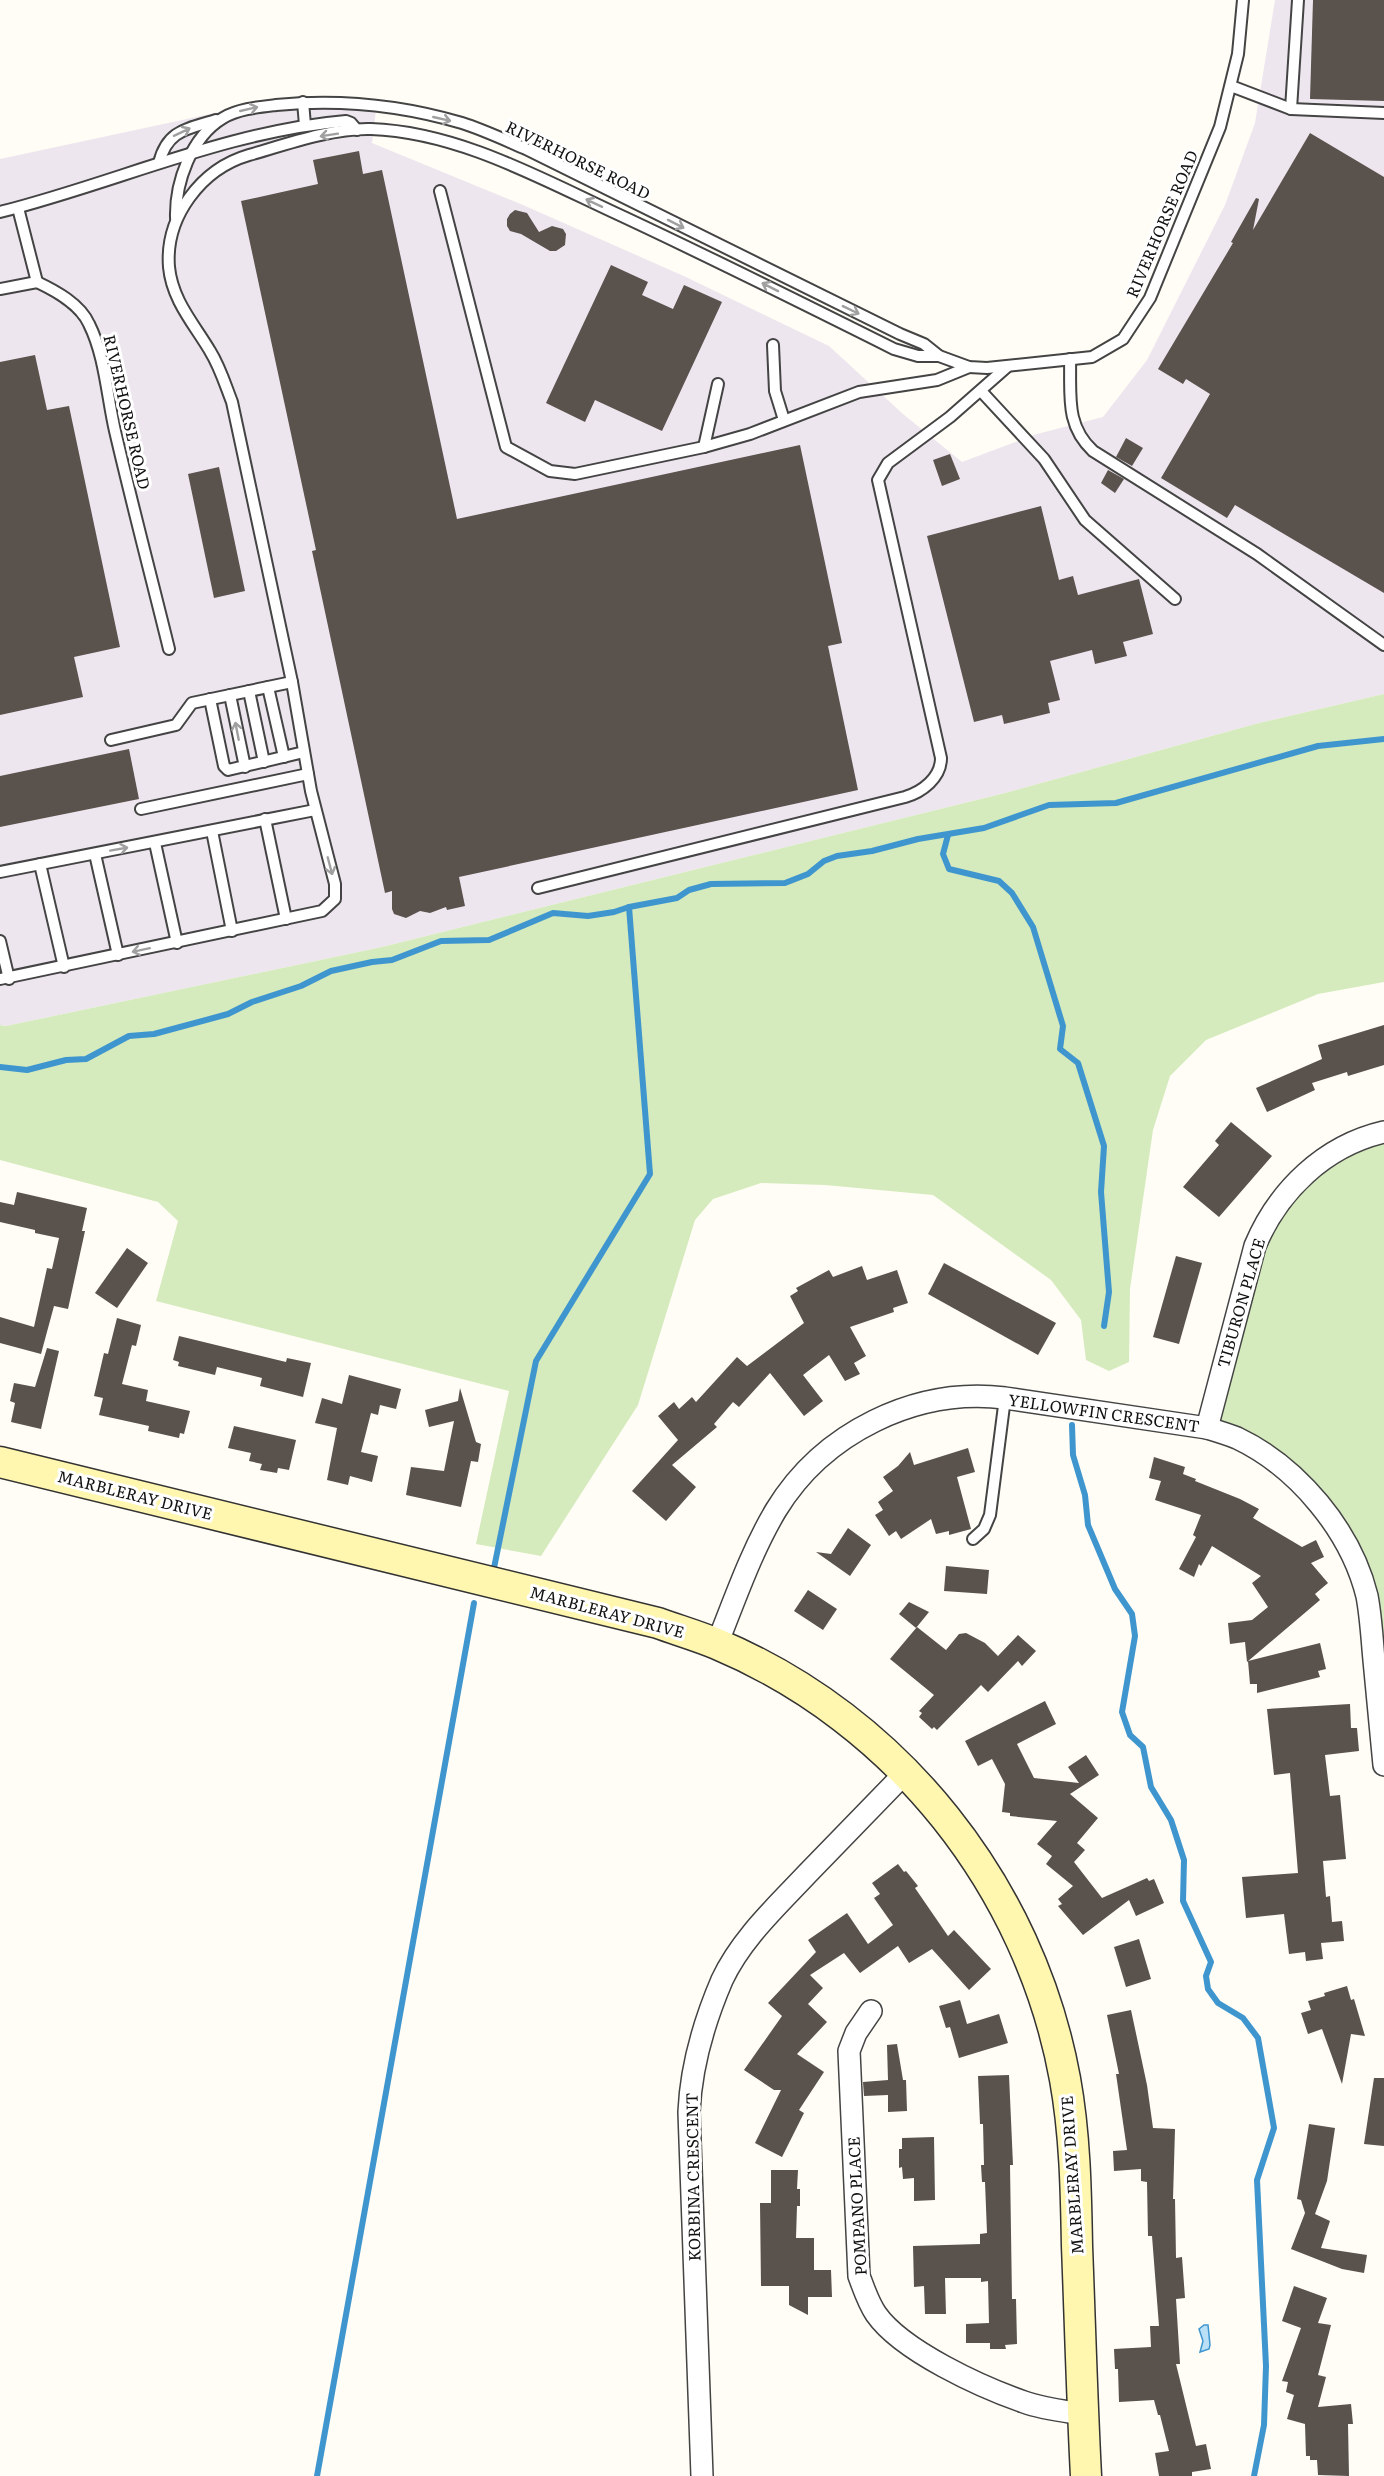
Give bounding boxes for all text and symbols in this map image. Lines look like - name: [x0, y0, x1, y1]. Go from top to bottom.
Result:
- one-way arrow: [239, 103, 258, 115]
- one-way arrow: [432, 113, 451, 125]
- street label: RIVERHORSE ROAD: [502, 114, 655, 205]
- one-way arrow: [172, 126, 190, 138]
- one-way arrow: [319, 130, 339, 141]
- street label: RIVERHORSE ROAD: [1119, 146, 1203, 301]
- one-way arrow: [585, 197, 603, 208]
- one-way arrow: [667, 219, 685, 230]
- one-way arrow: [761, 280, 779, 292]
- one-way arrow: [842, 305, 860, 317]
- street label: RIVERHORSE ROAD: [98, 332, 157, 492]
- one-way arrow: [231, 722, 243, 741]
- one-way arrow: [109, 843, 129, 854]
- one-way arrow: [325, 856, 337, 875]
- one-way arrow: [132, 945, 151, 957]
- street label: TIBURON PLACE: [1210, 1235, 1270, 1370]
- street label: YELLOWFIN CRESCENT: [1007, 1387, 1202, 1437]
- street label: MARBLERAY DRIVE: [55, 1463, 215, 1525]
- street label: MARBLERAY DRIVE: [527, 1579, 687, 1643]
- street label: KORBINA CRESCENT: [679, 2092, 705, 2262]
- street label: MARBLERAY DRIVE: [1053, 2095, 1089, 2255]
- street label: POMPANO PLACE: [840, 2136, 872, 2276]

